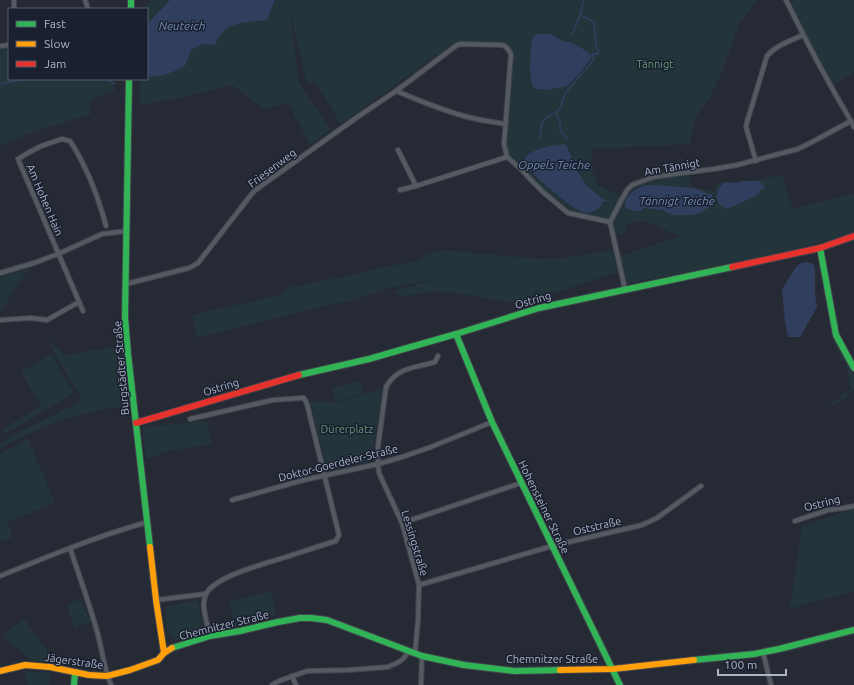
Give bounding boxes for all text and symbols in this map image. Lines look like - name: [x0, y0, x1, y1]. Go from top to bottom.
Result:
- legend: [8, 8, 148, 80]
- text: Fast: [44, 17, 66, 30]
- water label: Neuteich: [159, 19, 205, 32]
- text: Slow: [44, 37, 70, 50]
- text: Jam: [44, 57, 66, 70]
- park label: Tännigt: [636, 58, 674, 70]
- street label: Friesenweg: [246, 146, 298, 190]
- street label: Am Tännigt: [643, 156, 701, 178]
- water label: Oppels Teiche: [518, 158, 590, 171]
- street label: Am Hohen Hain: [24, 162, 66, 238]
- water label: Tännigt Teiche: [639, 194, 715, 207]
- street label: Ostring: [514, 289, 552, 311]
- street label: Burgstädter Straße: [111, 320, 131, 416]
- street label: Ostring: [202, 376, 240, 398]
- park label: Dürerplatz: [321, 423, 373, 435]
- street label: Doktor-Goerdeler-Straße: [277, 442, 399, 484]
- street label: Hohensteiner Straße: [516, 458, 572, 556]
- street label: Ostring: [803, 493, 841, 513]
- street label: Lessingstraße: [399, 509, 431, 577]
- street label: Oststraße: [572, 515, 622, 537]
- street label: Chemnitzer Straße: [178, 608, 270, 642]
- street label: Jägerstraße: [44, 651, 104, 671]
- scale bar: [718, 651, 786, 677]
- street label: Chemnitzer Straße: [506, 653, 598, 665]
- text: 100 m: [724, 658, 757, 671]

